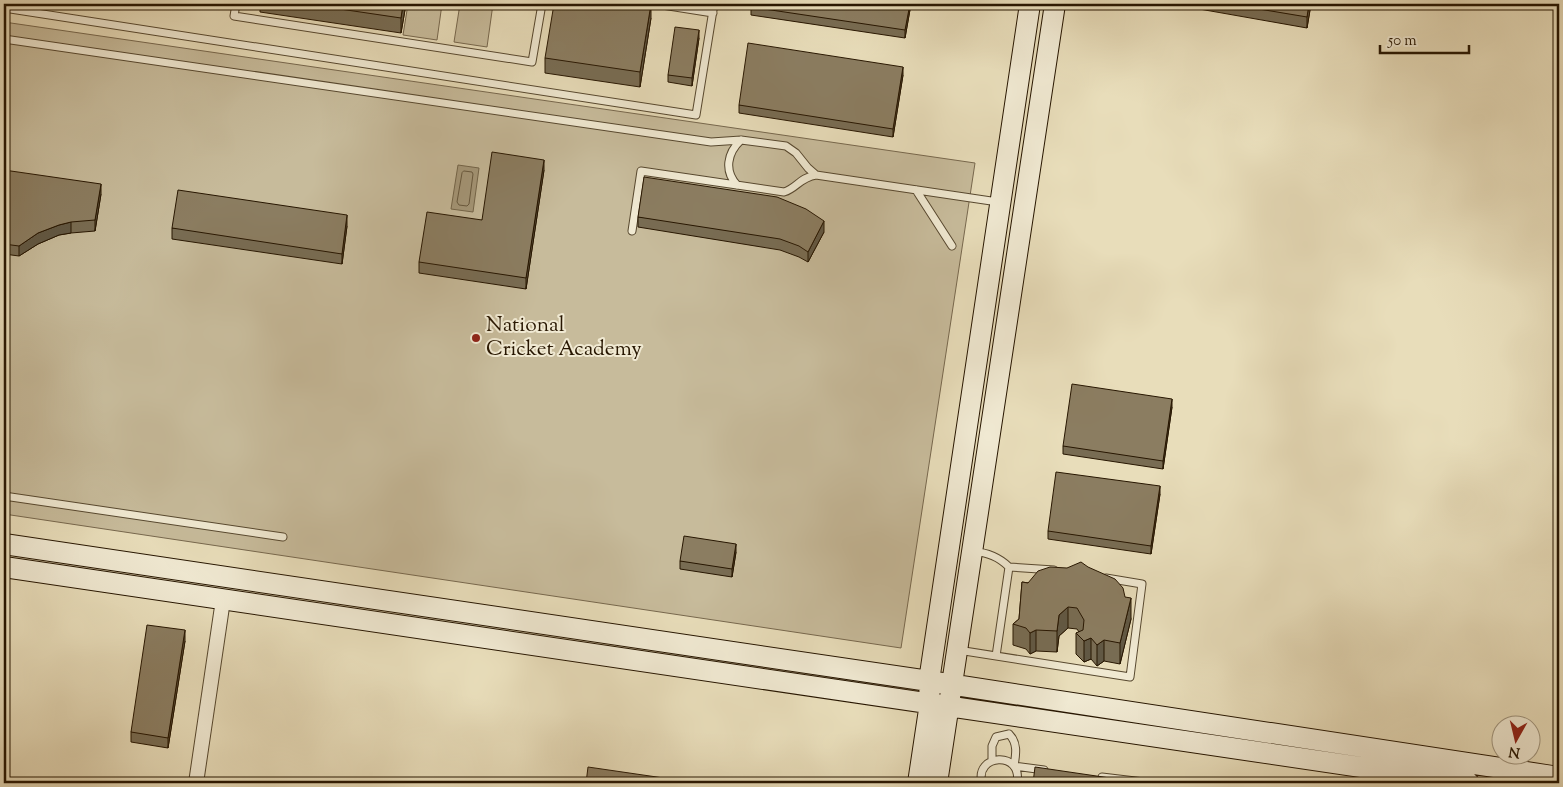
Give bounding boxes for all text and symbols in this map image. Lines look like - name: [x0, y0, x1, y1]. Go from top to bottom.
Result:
- scale bar: [1380, 22, 1469, 54]
- text: 50 m: [1387, 31, 1417, 52]
- place label: National Cricket Academy: [486, 311, 642, 365]
- marker: National Cricket Academy: [470, 332, 482, 344]
- north arrow: [1490, 714, 1540, 764]
- text: N: [1508, 740, 1521, 762]

